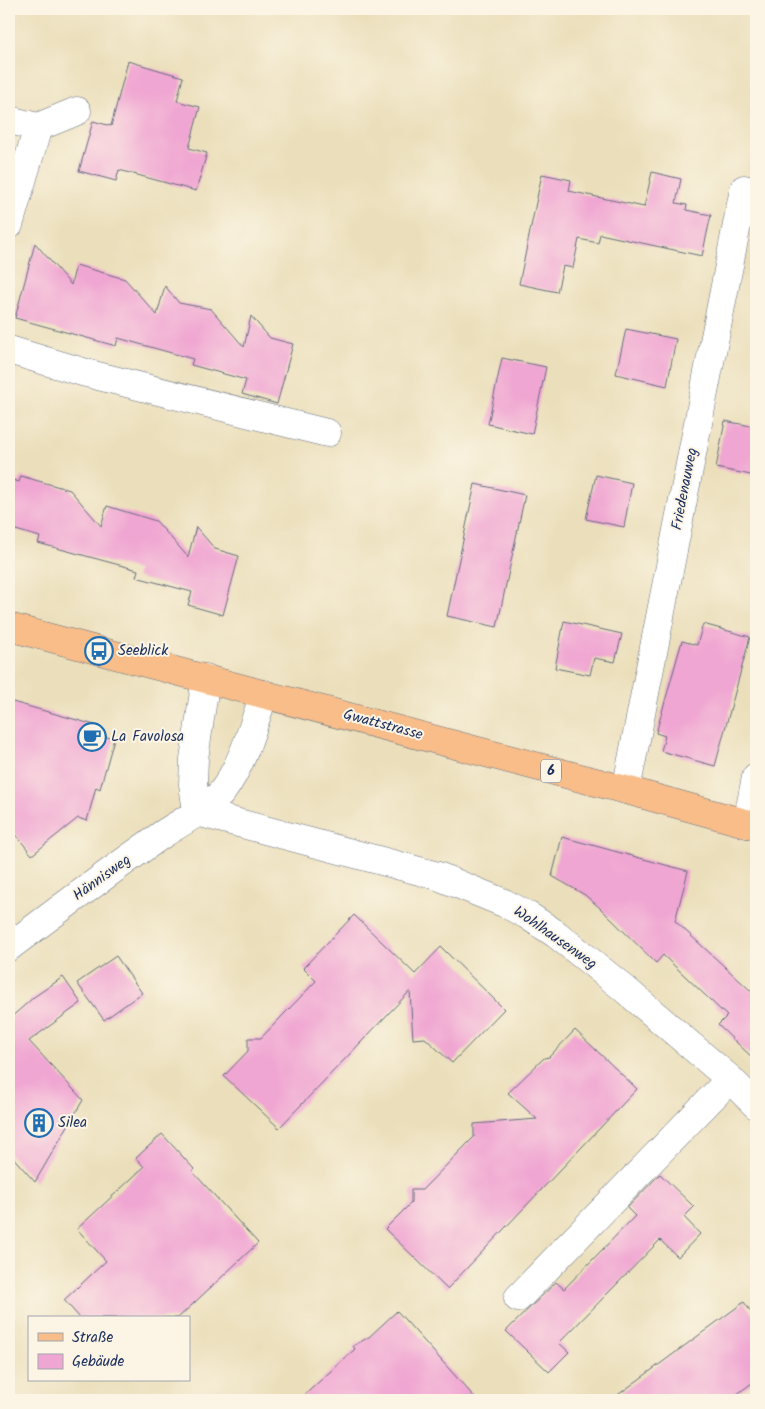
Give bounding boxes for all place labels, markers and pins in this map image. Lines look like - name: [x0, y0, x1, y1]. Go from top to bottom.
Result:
- bus stop icon: Seeblick: [84, 636, 114, 666]
- place label: Seeblick: [118, 639, 169, 663]
- cafe icon: La Favolosa: [77, 722, 107, 752]
- place label: La Favolosa: [111, 725, 184, 749]
- building icon: Silea: [24, 1108, 54, 1138]
- place label: Silea: [58, 1111, 87, 1135]

